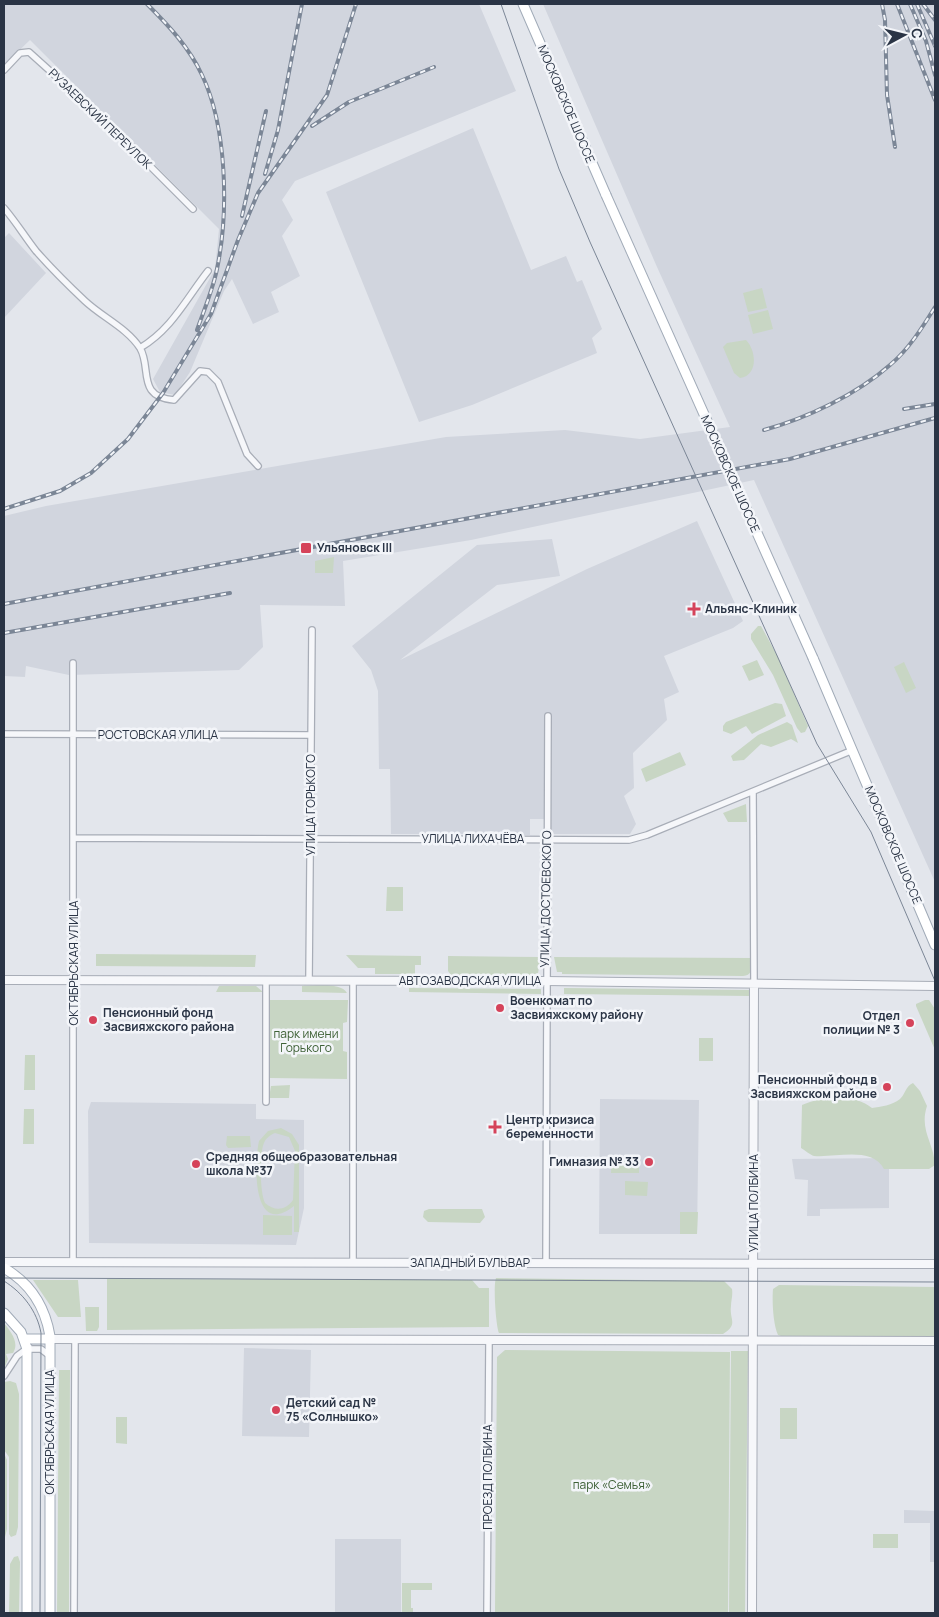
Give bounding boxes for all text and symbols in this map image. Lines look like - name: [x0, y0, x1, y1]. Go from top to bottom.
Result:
- north arrow: [879, 10, 929, 60]
- text: С: [907, 27, 927, 40]
- street label: МОСКОВСКОЕ ШОССЕ: [534, 42, 599, 166]
- street label: РУЗАЕВСКИЙ ПЕРЕУЛОК: [45, 65, 156, 173]
- street label: МОСКОВСКОЕ ШОССЕ: [697, 412, 764, 535]
- place label: Ульяновск III: [317, 539, 392, 556]
- marker: Ульяновск III: [299, 541, 313, 555]
- place label: Альянс-Клиник: [705, 600, 797, 617]
- marker: Альянс-Клиник: [687, 602, 701, 616]
- street label: РОСТОВСКАЯ УЛИЦА: [98, 726, 219, 743]
- street label: УЛИЦА ГОРЬКОГО: [302, 754, 319, 856]
- street label: МОСКОВСКОЕ ШОССЕ: [861, 783, 926, 907]
- street label: УЛИЦА ЛИХАЧЁВА: [422, 830, 525, 847]
- street label: УЛИЦА ДОСТОЕВСКОГО: [536, 830, 555, 968]
- street label: ОКТЯБРЬСКАЯ УЛИЦА: [65, 900, 82, 1026]
- street label: АВТОЗАВОДСКАЯ УЛИЦА: [399, 972, 542, 989]
- place label: Военкомат по Засвияжскому району: [510, 992, 644, 1023]
- marker: Военкомат по Засвияжскому району: [494, 1002, 506, 1014]
- place label: Пенсионный фонд Засвияжского района: [103, 1004, 234, 1035]
- place label: Отдел полиции № 3: [823, 1007, 900, 1038]
- marker: Пенсионный фонд Засвияжского района: [87, 1014, 99, 1026]
- marker: Отдел полиции № 3: [904, 1017, 916, 1029]
- park label: парк имени Горького: [273, 1025, 339, 1056]
- place label: Пенсионный фонд в Засвияжском районе: [750, 1071, 877, 1102]
- marker: Пенсионный фонд в Засвияжском районе: [881, 1081, 893, 1093]
- place label: Центр кризиса беременности: [506, 1111, 594, 1142]
- marker: Центр кризиса беременности: [488, 1120, 502, 1134]
- place label: Средняя общеобразовательная школа №37: [206, 1148, 397, 1179]
- place label: Гимназия № 33: [549, 1153, 639, 1170]
- street label: УЛИЦА ПОЛБИНА: [745, 1153, 762, 1252]
- marker: Гимназия № 33: [643, 1156, 655, 1168]
- marker: Средняя общеобразовательная школа №37: [190, 1158, 202, 1170]
- street label: ЗАПАДНЫЙ БУЛЬВАР: [410, 1254, 530, 1271]
- street label: ОКТЯБРЬСКАЯ УЛИЦА: [41, 1369, 58, 1495]
- place label: Детский сад № 75 «Солнышко»: [286, 1394, 379, 1425]
- marker: Детский сад № 75 «Солнышко»: [270, 1404, 282, 1416]
- street label: ПРОЕЗД ПОЛБИНА: [479, 1424, 496, 1530]
- park label: парк «Семья»: [573, 1476, 651, 1493]

